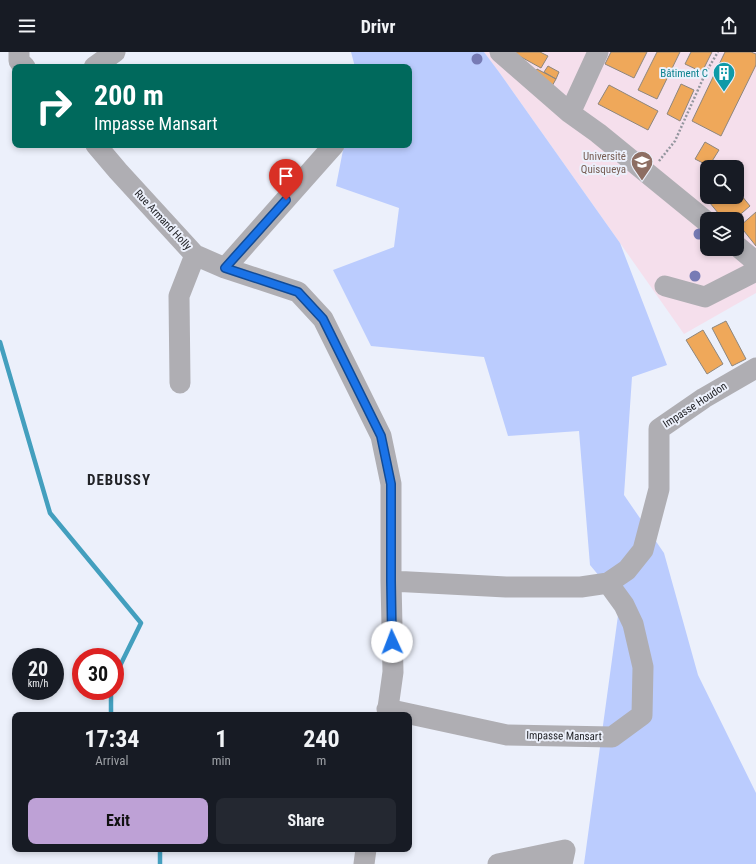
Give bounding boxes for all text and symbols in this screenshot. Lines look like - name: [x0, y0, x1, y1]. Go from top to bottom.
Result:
- icon: menu: [16, 15, 38, 37]
- icon: share: [718, 15, 740, 37]
- text: Drivr: [361, 16, 395, 37]
- building icon: Bâtiment C: [711, 60, 737, 93]
- place label: Bâtiment C: [660, 67, 708, 80]
- text: 200 m: [94, 79, 164, 112]
- icon: right: [28, 80, 80, 132]
- text: Impasse Mansart: [94, 113, 218, 134]
- school or university icon: Université Quisqueya: [629, 149, 655, 182]
- place label: Université Quisqueya: [581, 150, 626, 176]
- pin: [269, 159, 303, 200]
- map controls: [700, 160, 744, 256]
- button: search: [700, 160, 744, 204]
- icon: arrive: [275, 165, 297, 187]
- street label: Rue Armand Holly: [132, 187, 194, 253]
- button: layers: [700, 212, 744, 256]
- street label: Impasse Houdon: [661, 380, 729, 430]
- district label: DEBUSSY: [87, 471, 151, 489]
- position arrow: [371, 621, 413, 663]
- speed limit sign: 30: [72, 648, 124, 700]
- text: 20: [28, 657, 48, 681]
- text: km/h: [28, 678, 48, 689]
- text: 17:34: [84, 725, 139, 753]
- text: 1: [215, 725, 227, 753]
- text: 240: [303, 725, 340, 753]
- street label: Impasse Mansart: [526, 729, 602, 743]
- text: Arrival: [95, 753, 128, 768]
- text: min: [212, 753, 231, 768]
- text: m: [317, 753, 326, 768]
- button: Exit: [28, 798, 208, 844]
- button: Share: [216, 798, 396, 844]

